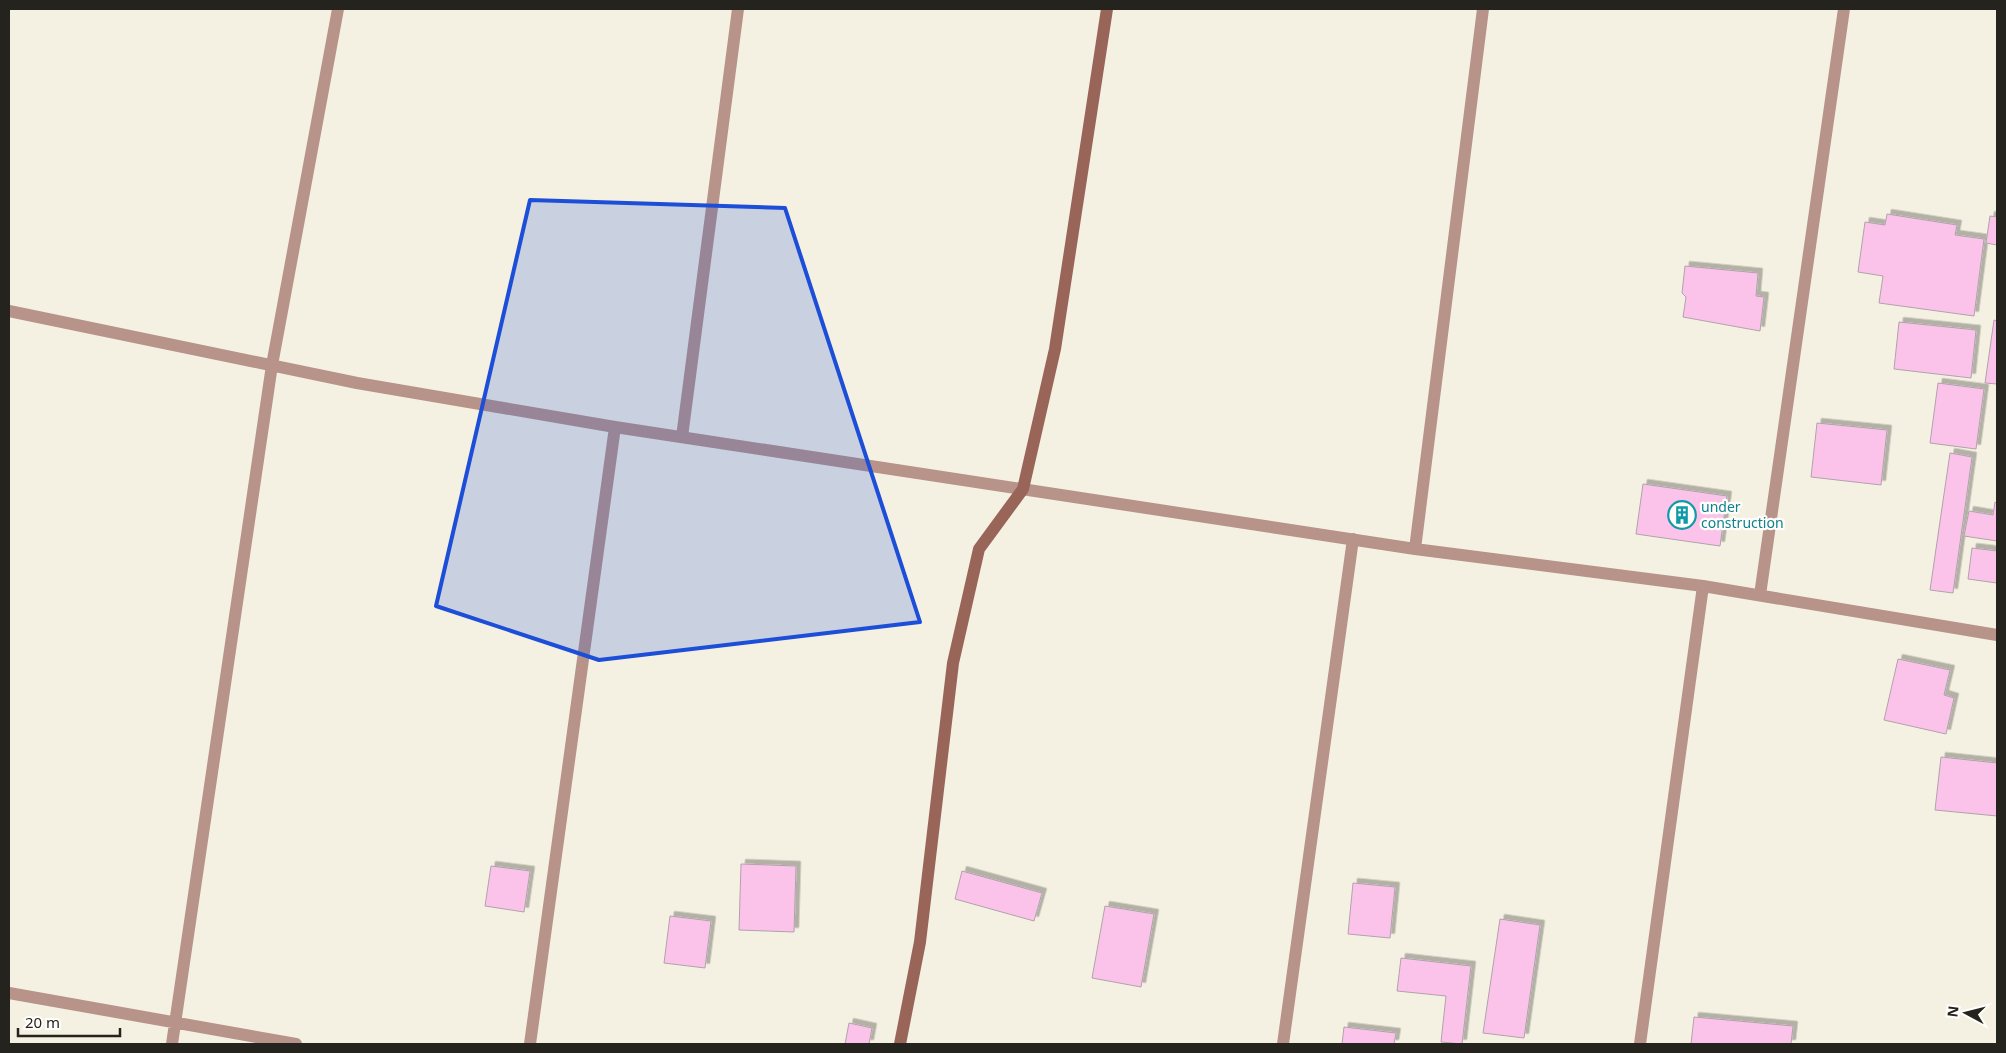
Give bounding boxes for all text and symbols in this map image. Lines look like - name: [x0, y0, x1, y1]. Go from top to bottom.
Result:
- place label: under construction: [1701, 497, 1784, 532]
- building icon: under construction: [1667, 500, 1697, 530]
- north arrow: [1941, 988, 1991, 1038]
- text: N: [1942, 1005, 1963, 1018]
- scale bar: [18, 1006, 120, 1038]
- text: 20 m: [25, 1012, 60, 1032]

